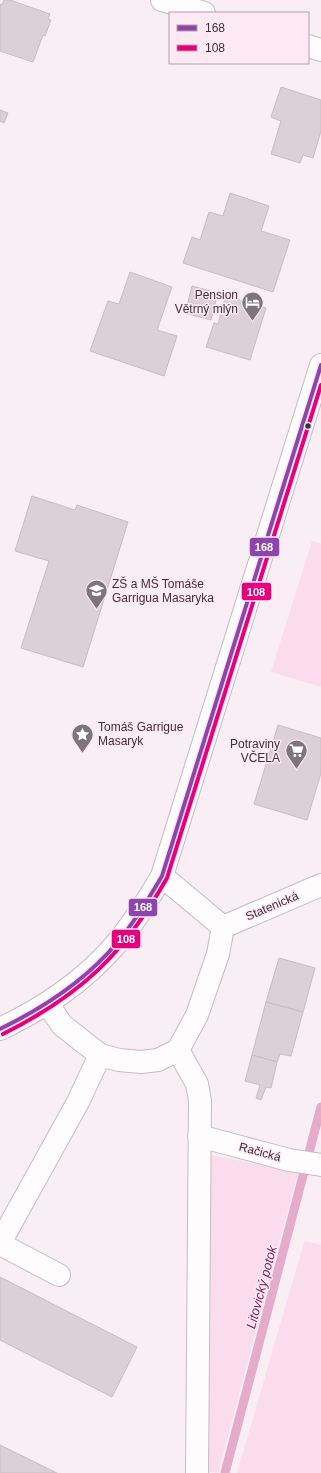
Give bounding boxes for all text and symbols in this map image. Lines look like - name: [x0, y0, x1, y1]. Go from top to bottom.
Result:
- legend: [169, 12, 309, 64]
- text: 168: [205, 21, 225, 35]
- text: 108: [205, 41, 225, 55]
- place label: Pension Větrný mlýn: [175, 288, 238, 316]
- hotel icon: Pension Větrný mlýn: [240, 289, 266, 322]
- unlabelled marker: [303, 421, 313, 431]
- line badge: 168: [249, 537, 280, 557]
- text: 168: [255, 541, 273, 553]
- place label: ZŠ a MŠ Tomáše Garrigua Masaryka: [112, 576, 214, 605]
- school or university icon: ZŠ a MŠ Tomáše Garrigua Masaryka: [84, 578, 110, 611]
- line badge: 108: [241, 582, 272, 601]
- text: 108: [247, 586, 265, 598]
- place label: Tomáš Garrigue Masaryk: [98, 720, 184, 748]
- place icon: Tomáš Garrigue Masaryk: [70, 721, 96, 754]
- place label: Potraviny VČELA: [230, 737, 280, 765]
- supermarket icon: Potraviny VČELA: [283, 738, 309, 771]
- street label: Statenická: [243, 888, 301, 923]
- line badge: 168: [128, 898, 158, 917]
- text: 168: [134, 901, 152, 913]
- line badge: 108: [111, 929, 141, 949]
- text: 108: [117, 933, 135, 945]
- street label: Račická: [238, 1140, 283, 1164]
- water label: Litovický potok: [243, 1243, 280, 1330]

